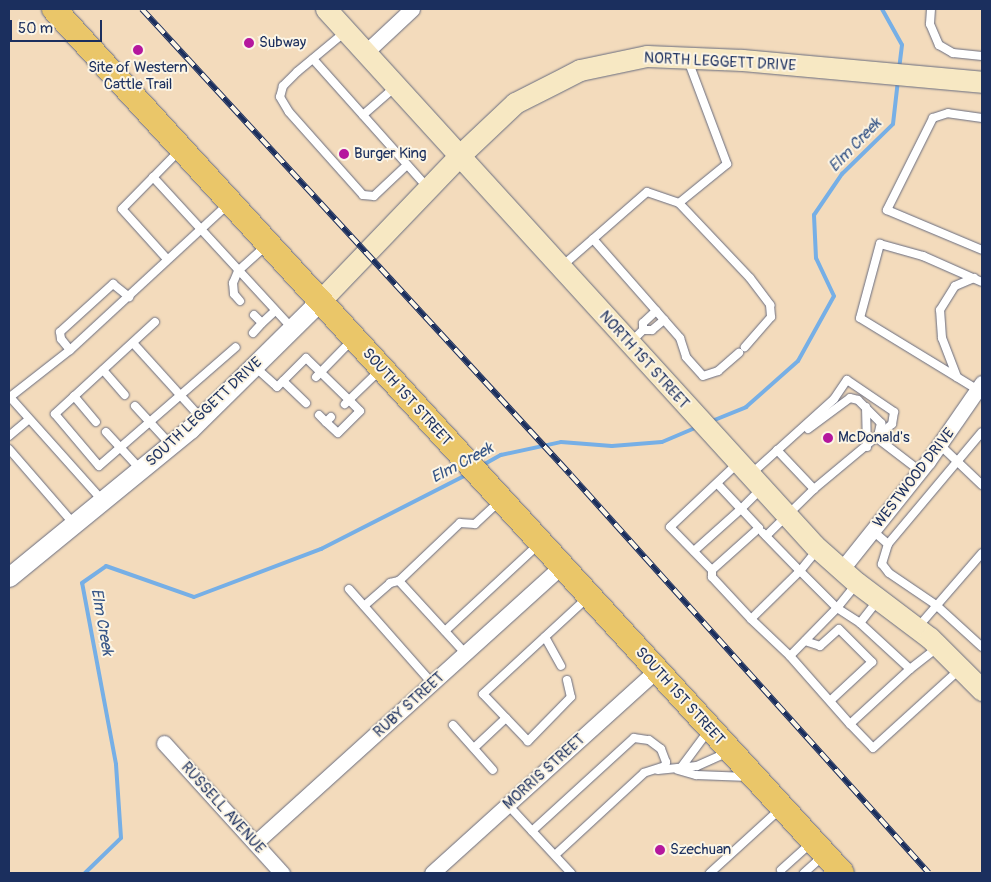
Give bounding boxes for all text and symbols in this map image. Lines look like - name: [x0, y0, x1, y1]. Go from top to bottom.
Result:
- scale bar: [12, 10, 105, 42]
- text: 50 m: [18, 19, 53, 38]
- place label: Subway: [259, 34, 306, 52]
- marker: Subway: [243, 37, 255, 49]
- marker: Site of Western Cattle Trail: [132, 44, 144, 56]
- street label: NORTH LEGGETT DRIVE: [643, 49, 797, 75]
- place label: Site of Western Cattle Trail: [88, 58, 188, 93]
- water label: Elm Creek: [825, 114, 885, 176]
- place label: Burger King: [354, 145, 427, 163]
- marker: Burger King: [338, 148, 350, 160]
- street label: NORTH 1ST STREET: [595, 307, 693, 413]
- street label: SOUTH 1ST STREET: [358, 344, 456, 450]
- street label: SOUTH LEGGETT DRIVE: [142, 354, 266, 470]
- street label: WESTWOOD DRIVE: [870, 425, 958, 531]
- place label: McDonald's: [838, 429, 910, 447]
- marker: McDonald's: [822, 432, 834, 444]
- water label: Elm Creek: [428, 439, 496, 487]
- water label: Elm Creek: [87, 587, 117, 657]
- street label: SOUTH 1ST STREET: [631, 643, 729, 749]
- street label: RUBY STREET: [370, 669, 448, 741]
- street label: MORRIS STREET: [499, 731, 589, 813]
- street label: RUSSELL AVENUE: [177, 759, 269, 857]
- place label: Szechuan: [670, 841, 731, 859]
- marker: Szechuan: [654, 844, 666, 856]

